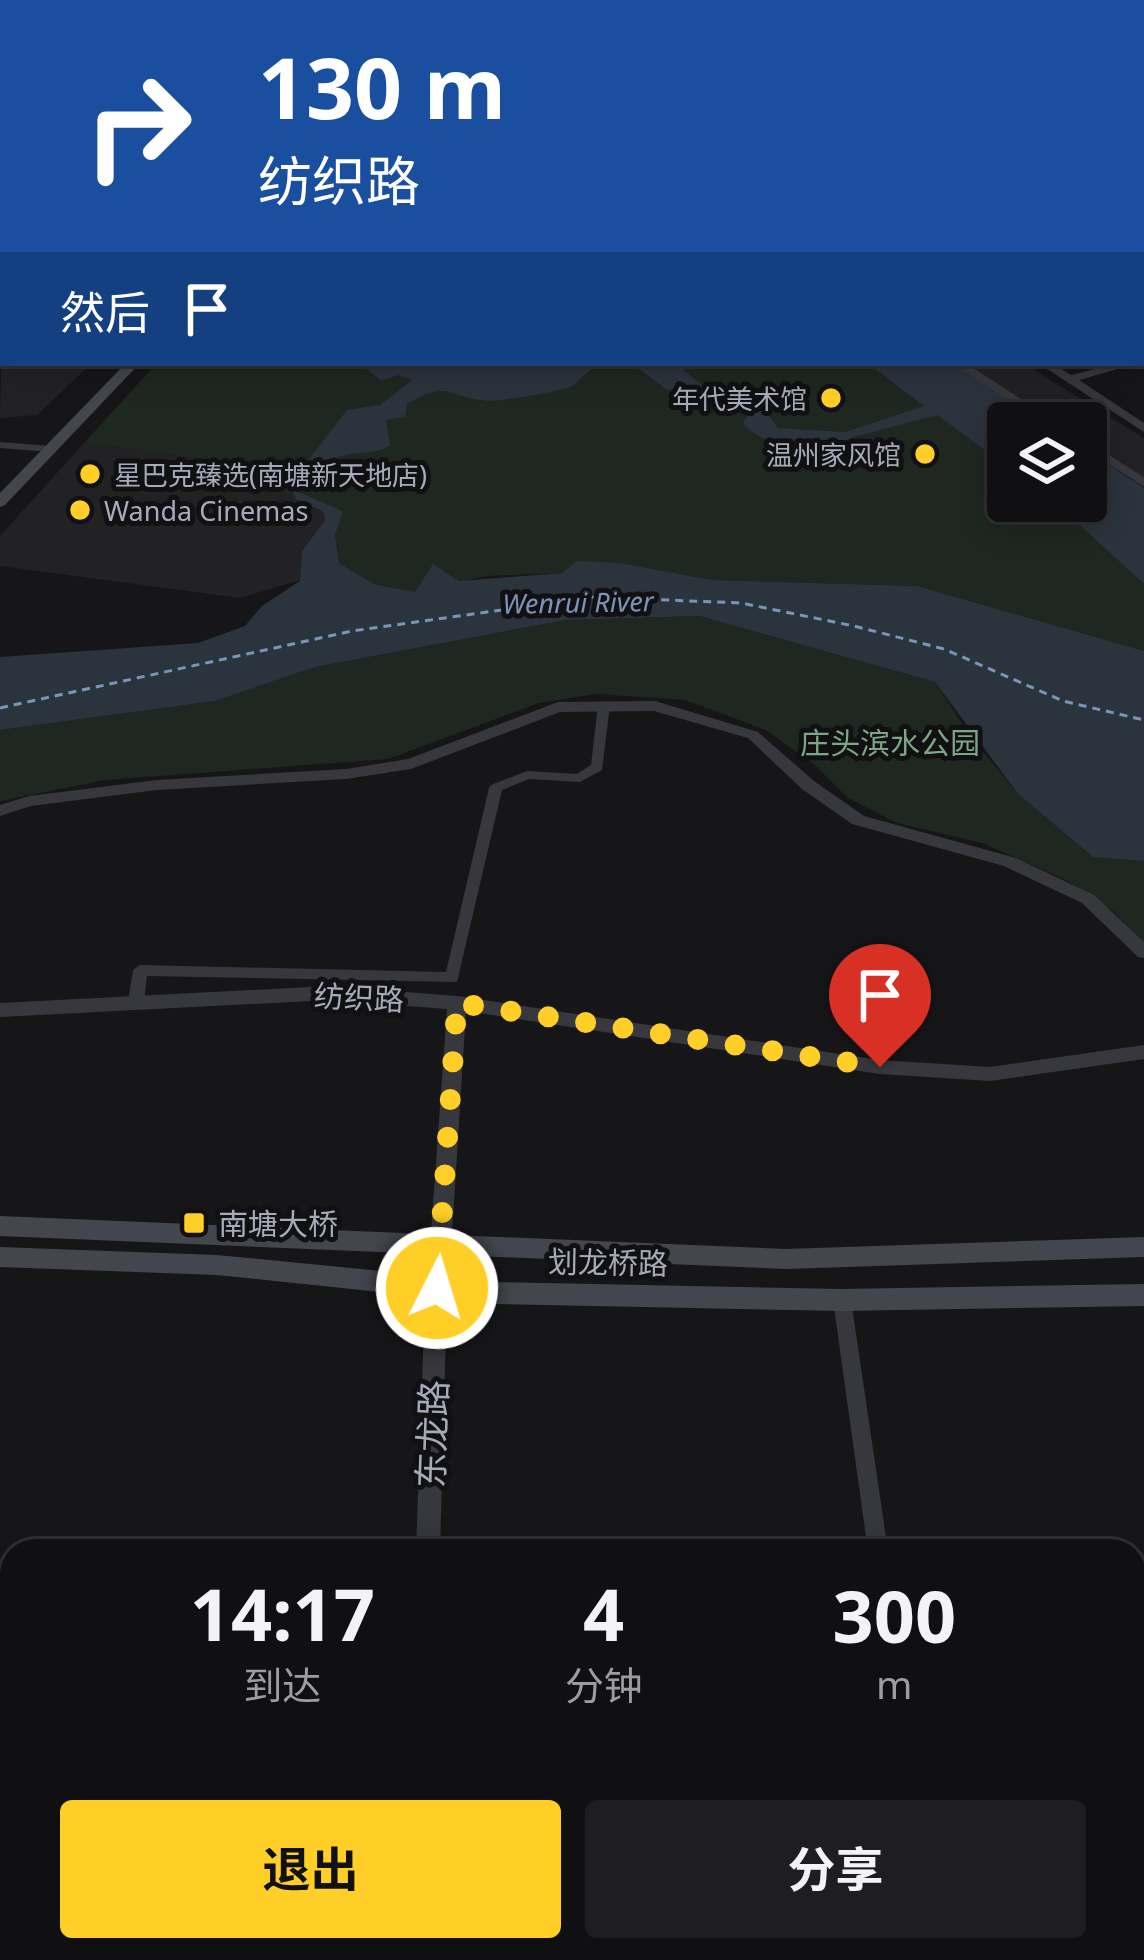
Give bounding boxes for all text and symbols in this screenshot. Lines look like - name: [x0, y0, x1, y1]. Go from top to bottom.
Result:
- text: 130 m: [258, 29, 506, 144]
- icon: right: [60, 48, 216, 204]
- text: 纺织路: [258, 143, 420, 217]
- icon: arrive: [174, 276, 240, 342]
- text: 然后: [60, 281, 150, 342]
- place label: 年代美术馆: [672, 380, 807, 417]
- marker: 年代美术馆: [818, 385, 844, 411]
- map controls: [987, 402, 1107, 522]
- button: layers: [987, 402, 1107, 522]
- place label: 温州家风馆: [766, 436, 901, 473]
- marker: 温州家风馆: [912, 441, 938, 467]
- place label: 星巴克臻选(南塘新天地店): [114, 456, 427, 493]
- marker: 星巴克臻选(南塘新天地店): [77, 461, 103, 487]
- place label: Wanda Cinemas: [104, 492, 308, 529]
- marker: Wanda Cinemas: [67, 497, 93, 523]
- water label: Wenrui River: [502, 582, 655, 622]
- park label: 庄头滨水公园: [800, 722, 980, 763]
- pin: [829, 944, 931, 1067]
- icon: arrive: [847, 962, 913, 1028]
- street label: 纺织路: [313, 974, 405, 1020]
- place label: 南塘大桥: [218, 1203, 338, 1244]
- marker: 南塘大桥: [181, 1210, 207, 1236]
- position arrow: [374, 1225, 500, 1351]
- street label: 划龙桥路: [548, 1240, 668, 1284]
- street label: 东龙路: [406, 1379, 458, 1489]
- text: 14:17: [190, 1564, 375, 1662]
- text: 4: [583, 1564, 624, 1662]
- text: 300: [833, 1566, 956, 1664]
- text: m: [876, 1657, 913, 1710]
- text: 到达: [243, 1658, 321, 1711]
- text: 分钟: [565, 1658, 643, 1711]
- button: 退出: [60, 1800, 561, 1938]
- button: 分享: [585, 1800, 1086, 1938]

